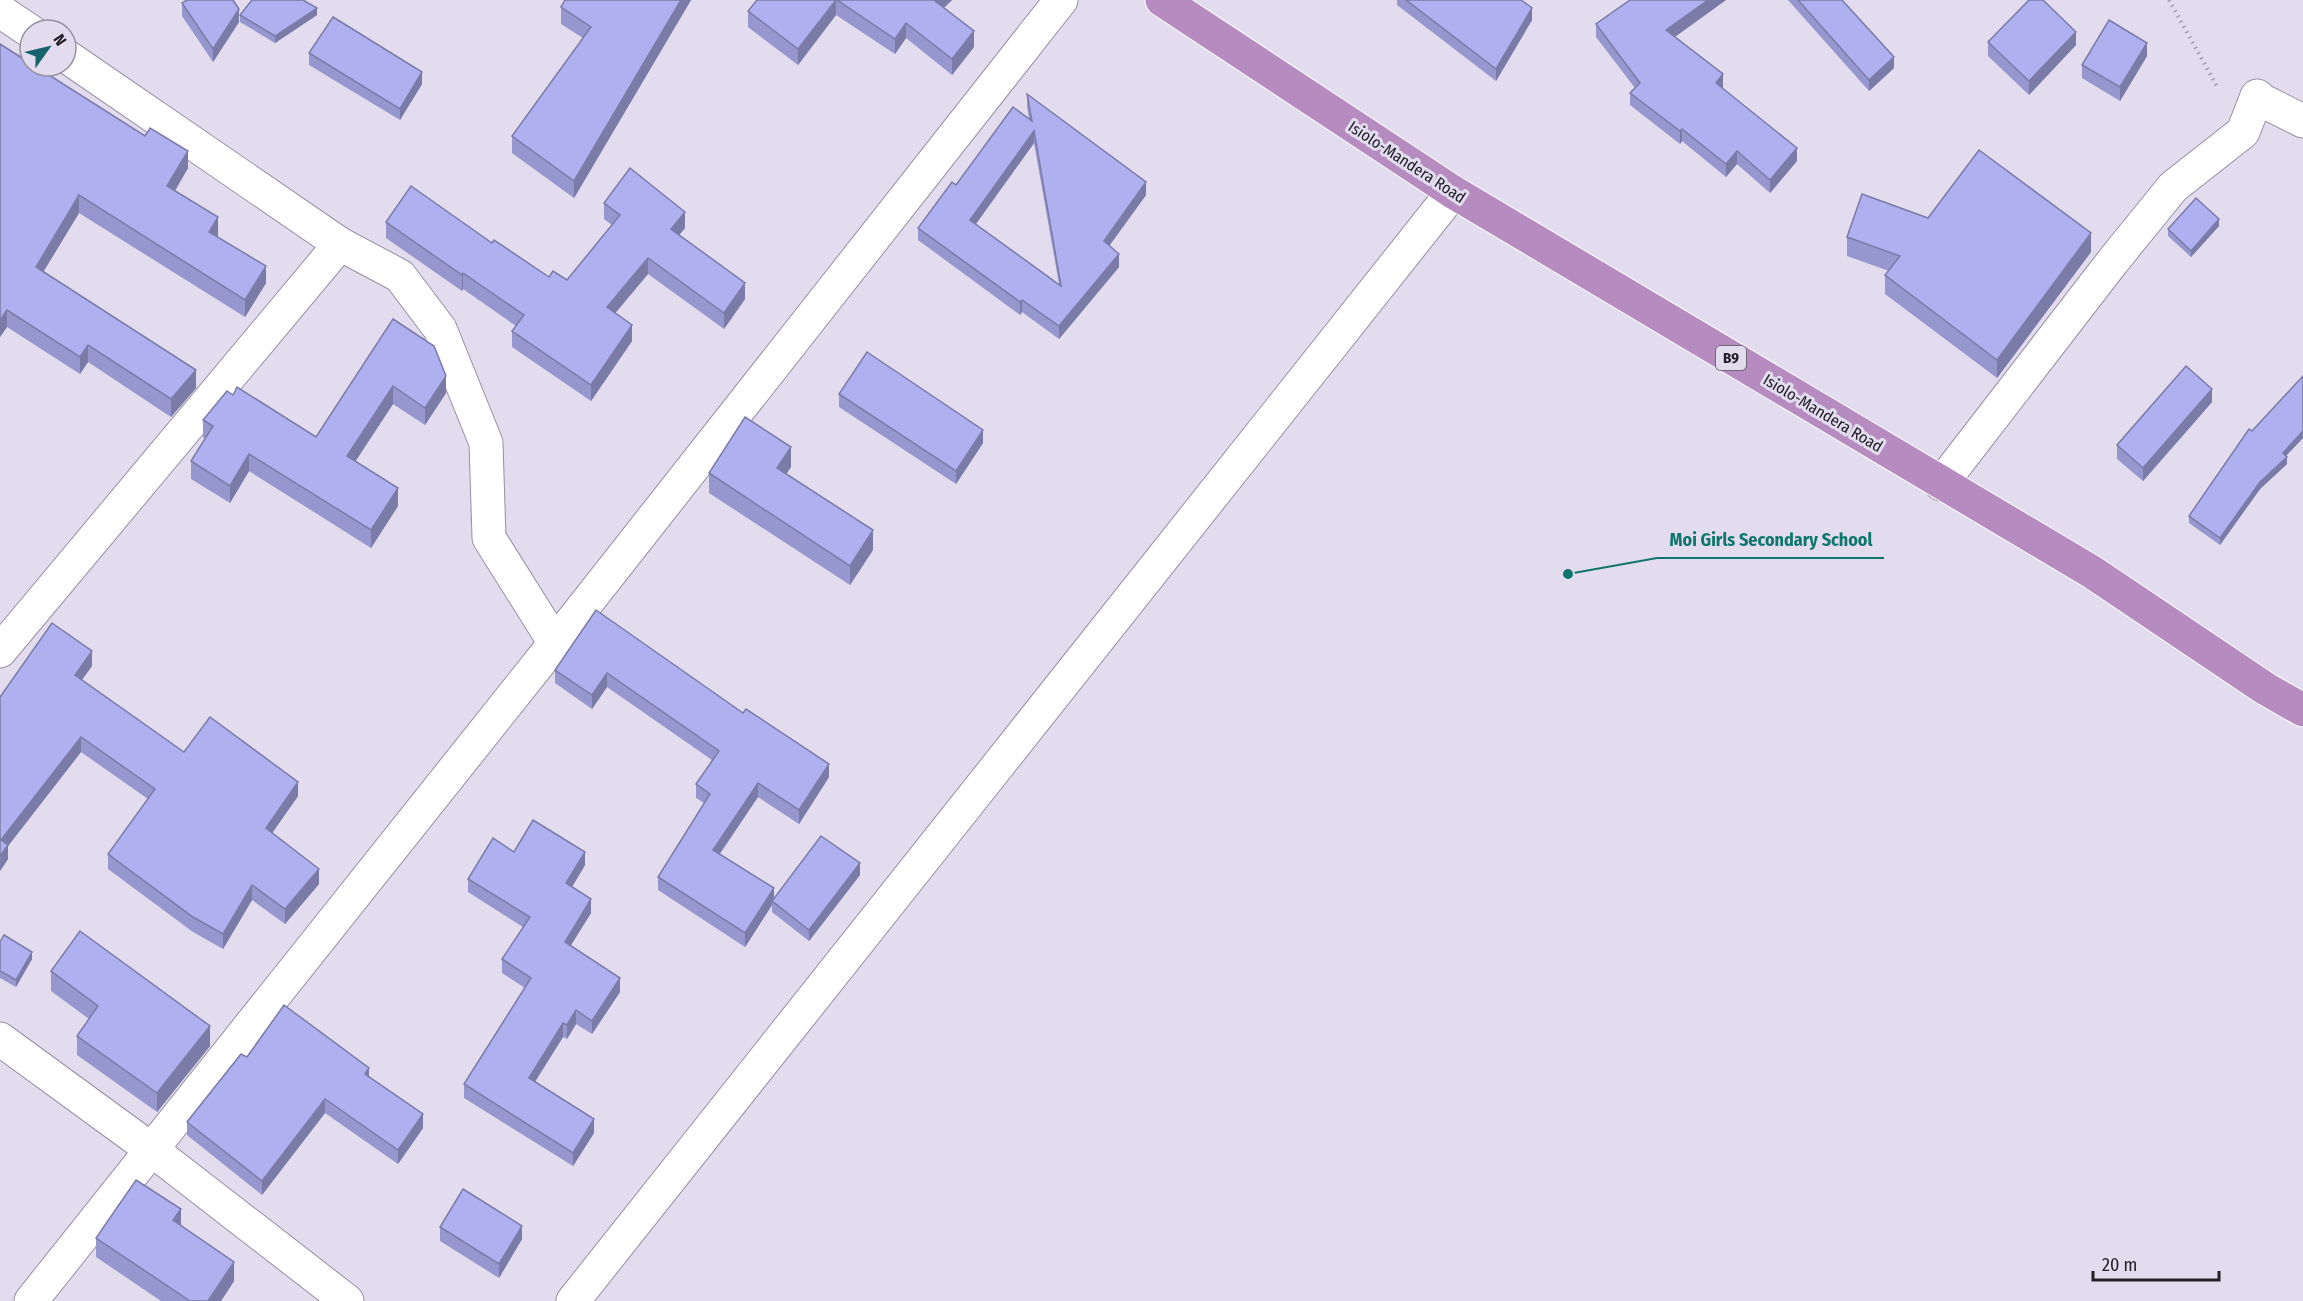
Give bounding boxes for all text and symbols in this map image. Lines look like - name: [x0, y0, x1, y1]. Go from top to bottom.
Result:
- north arrow: [18, 18, 78, 78]
- text: N: [49, 31, 71, 49]
- street label: Isiolo-Mandera Road: [1345, 117, 1469, 207]
- road number: B9: [1716, 346, 1746, 370]
- street label: Isiolo-Mandera Road: [1760, 370, 1886, 456]
- callout: Moi Girls Secondary School: [1657, 522, 1884, 558]
- text: Moi Girls Secondary School: [1670, 529, 1872, 551]
- scale bar: [2093, 1244, 2219, 1282]
- text: 20 m: [2102, 1254, 2137, 1276]

